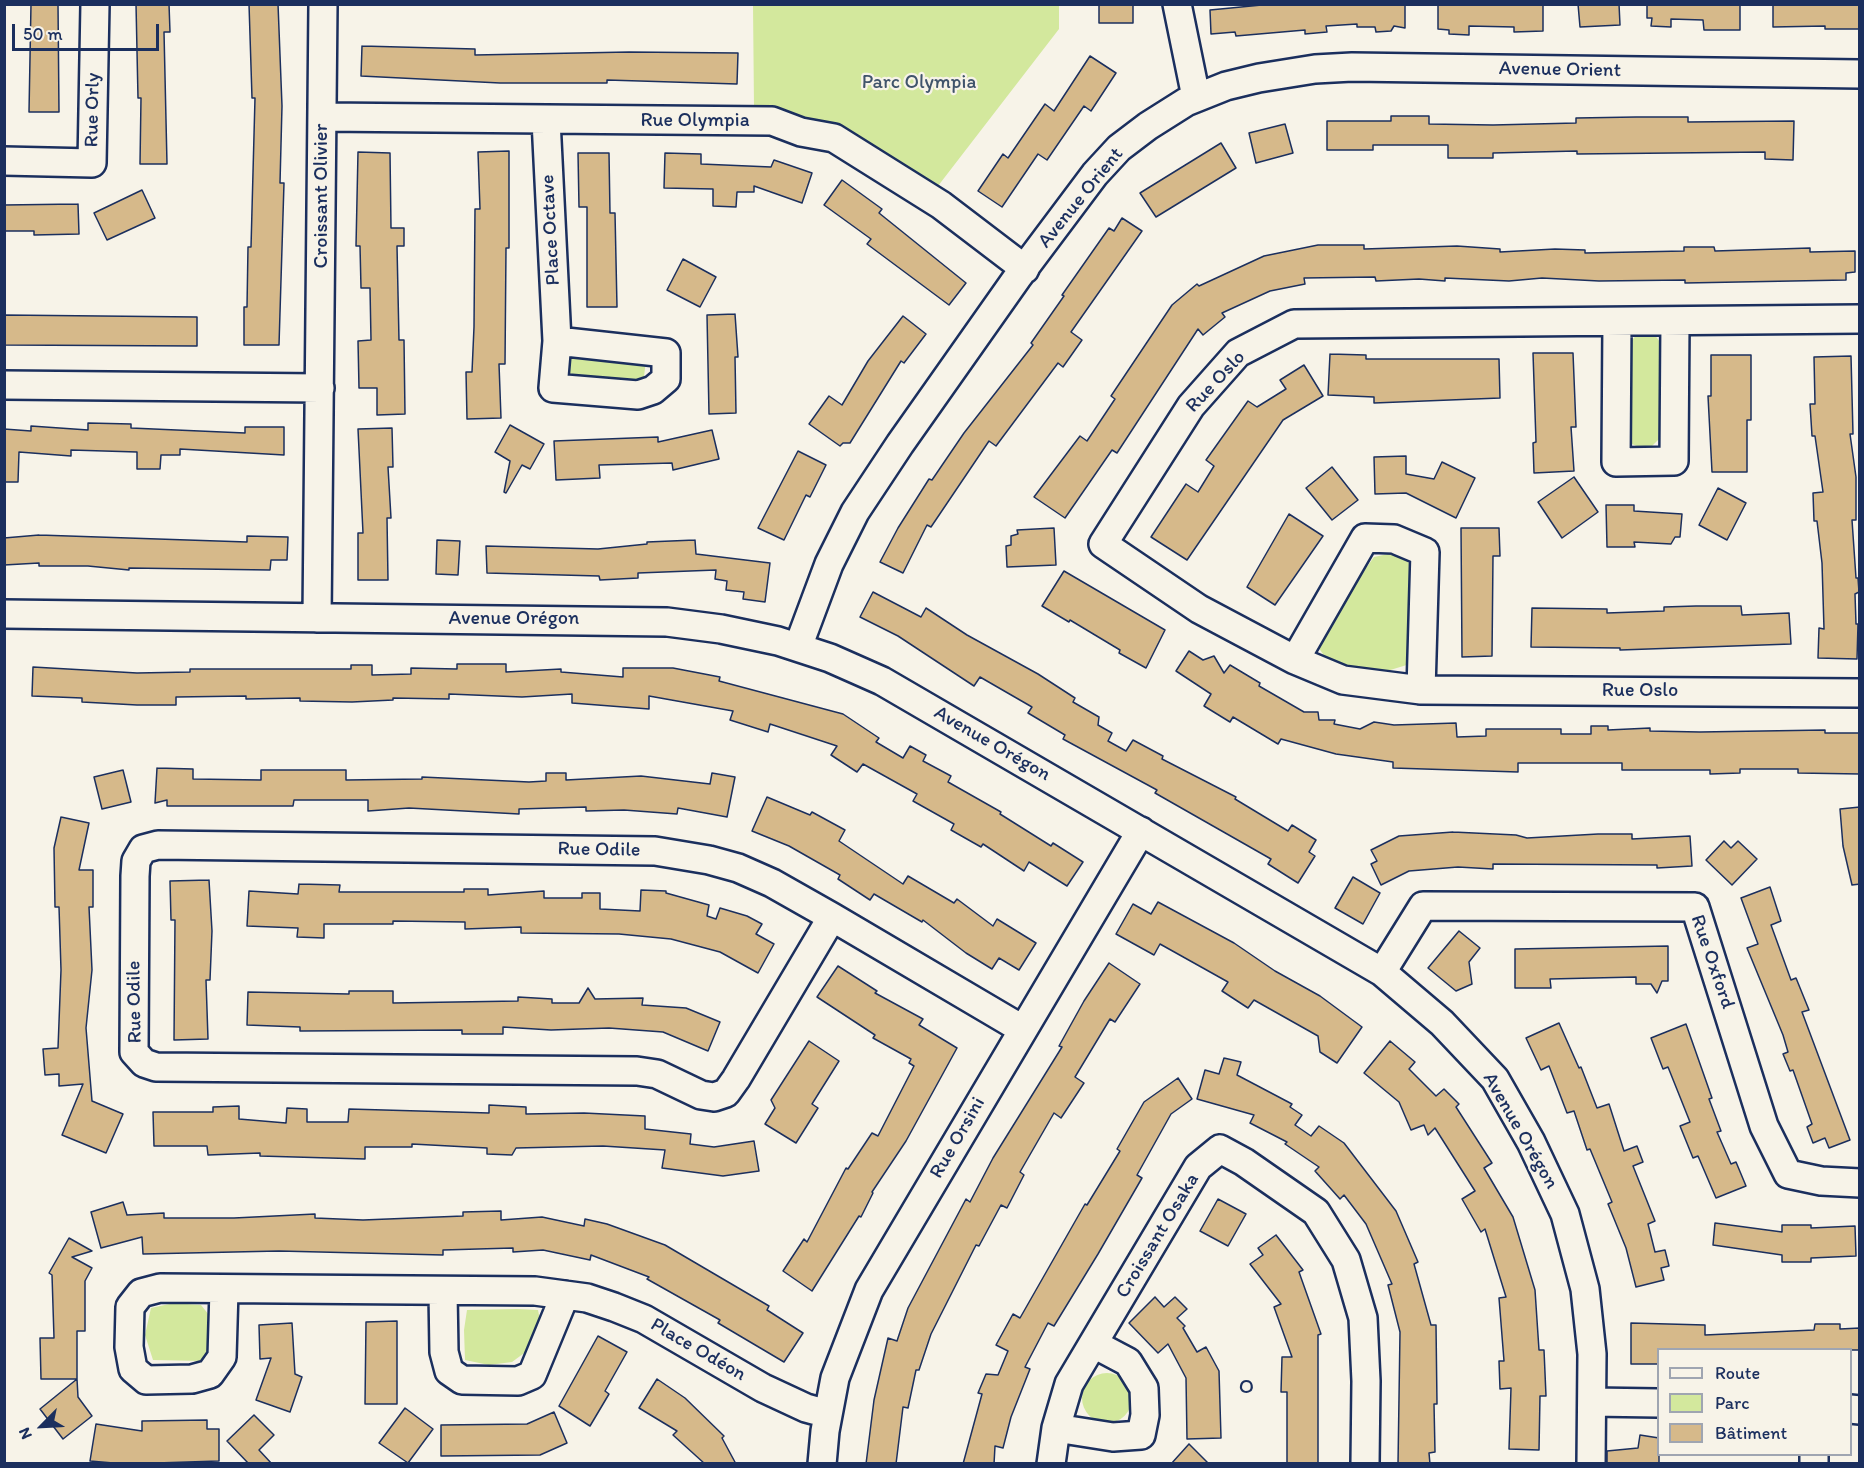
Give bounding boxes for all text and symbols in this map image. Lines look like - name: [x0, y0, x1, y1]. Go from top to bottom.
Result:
- scale bar: [15, 12, 162, 50]
- text: 50 m: [23, 23, 63, 45]
- street label: Avenue Orient: [1499, 57, 1621, 83]
- park label: Parc Olympia: [862, 71, 976, 95]
- street label: Rue Orly: [80, 72, 106, 148]
- street label: Rue Olympia: [640, 109, 750, 133]
- street label: Croissant Olivier: [310, 124, 334, 268]
- street label: Avenue Orient: [1033, 143, 1129, 253]
- street label: Place Octave: [536, 174, 566, 286]
- street label: Rue Oslo: [1181, 346, 1251, 418]
- street label: Avenue Orégon: [449, 607, 579, 631]
- street label: Rue Oslo: [1602, 679, 1678, 703]
- street label: Avenue Orégon: [929, 701, 1055, 787]
- street label: Rue Odile: [557, 837, 641, 863]
- street label: Rue Oxford: [1685, 912, 1739, 1012]
- street label: Rue Odile: [122, 960, 148, 1044]
- street label: Avenue Orégon: [1477, 1068, 1563, 1194]
- street label: Rue Orsini: [925, 1093, 991, 1183]
- street label: Croissant Osaka: [1111, 1169, 1205, 1303]
- street label: Place Odéon: [646, 1313, 750, 1387]
- legend: [1657, 1348, 1852, 1456]
- text: Route: [1715, 1362, 1760, 1384]
- district label: O: [1239, 1375, 1255, 1401]
- text: Parc: [1715, 1392, 1749, 1414]
- north arrow: [12, 1396, 72, 1456]
- text: Bâtiment: [1715, 1422, 1787, 1444]
- text: N: [14, 1425, 36, 1442]

